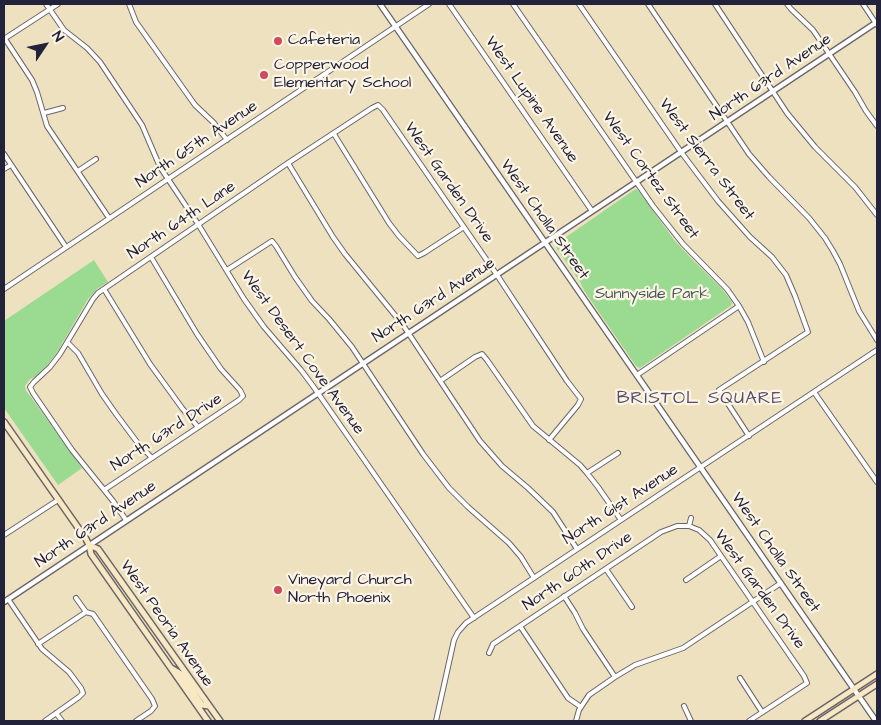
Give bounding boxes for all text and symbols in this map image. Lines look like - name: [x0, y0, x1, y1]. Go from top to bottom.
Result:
- north arrow: [20, 20, 70, 70]
- text: N: [47, 27, 68, 46]
- street label: North 63rd Avenue: [707, 30, 835, 126]
- place label: Cafeteria: [288, 31, 360, 51]
- street label: West Lupine Avenue: [480, 33, 582, 167]
- marker: Cafeteria: [272, 35, 284, 47]
- place label: Copperwood Elementary School: [274, 56, 411, 94]
- marker: Copperwood Elementary School: [258, 69, 270, 81]
- street label: West Sierra Street: [654, 95, 758, 225]
- street label: North 65th Avenue: [132, 97, 262, 193]
- street label: West Cortez Street: [597, 109, 703, 243]
- street label: West Garden Drive: [399, 119, 497, 247]
- street label: West Cholla Street: [495, 156, 593, 284]
- street label: North 64th Lane: [124, 178, 240, 264]
- street label: North 63rd Avenue: [369, 254, 499, 348]
- street label: West Desert Cove Avenue: [236, 267, 368, 439]
- park label: Sunnyside Park: [595, 285, 709, 305]
- district label: BRISTOL SQUARE: [615, 388, 785, 410]
- street label: North 63rd Drive: [108, 390, 226, 476]
- street label: North 61st Avenue: [560, 461, 682, 549]
- street label: North 63rd Avenue: [32, 477, 160, 573]
- street label: West Cholla Street: [726, 489, 824, 617]
- street label: West Garden Drive: [709, 527, 809, 653]
- street label: North 60th Drive: [520, 528, 636, 616]
- street label: West Peoria Avenue: [115, 557, 217, 691]
- place label: Vineyard Church North Phoenix: [288, 571, 412, 609]
- marker: Vineyard Church North Phoenix: [272, 584, 284, 596]

